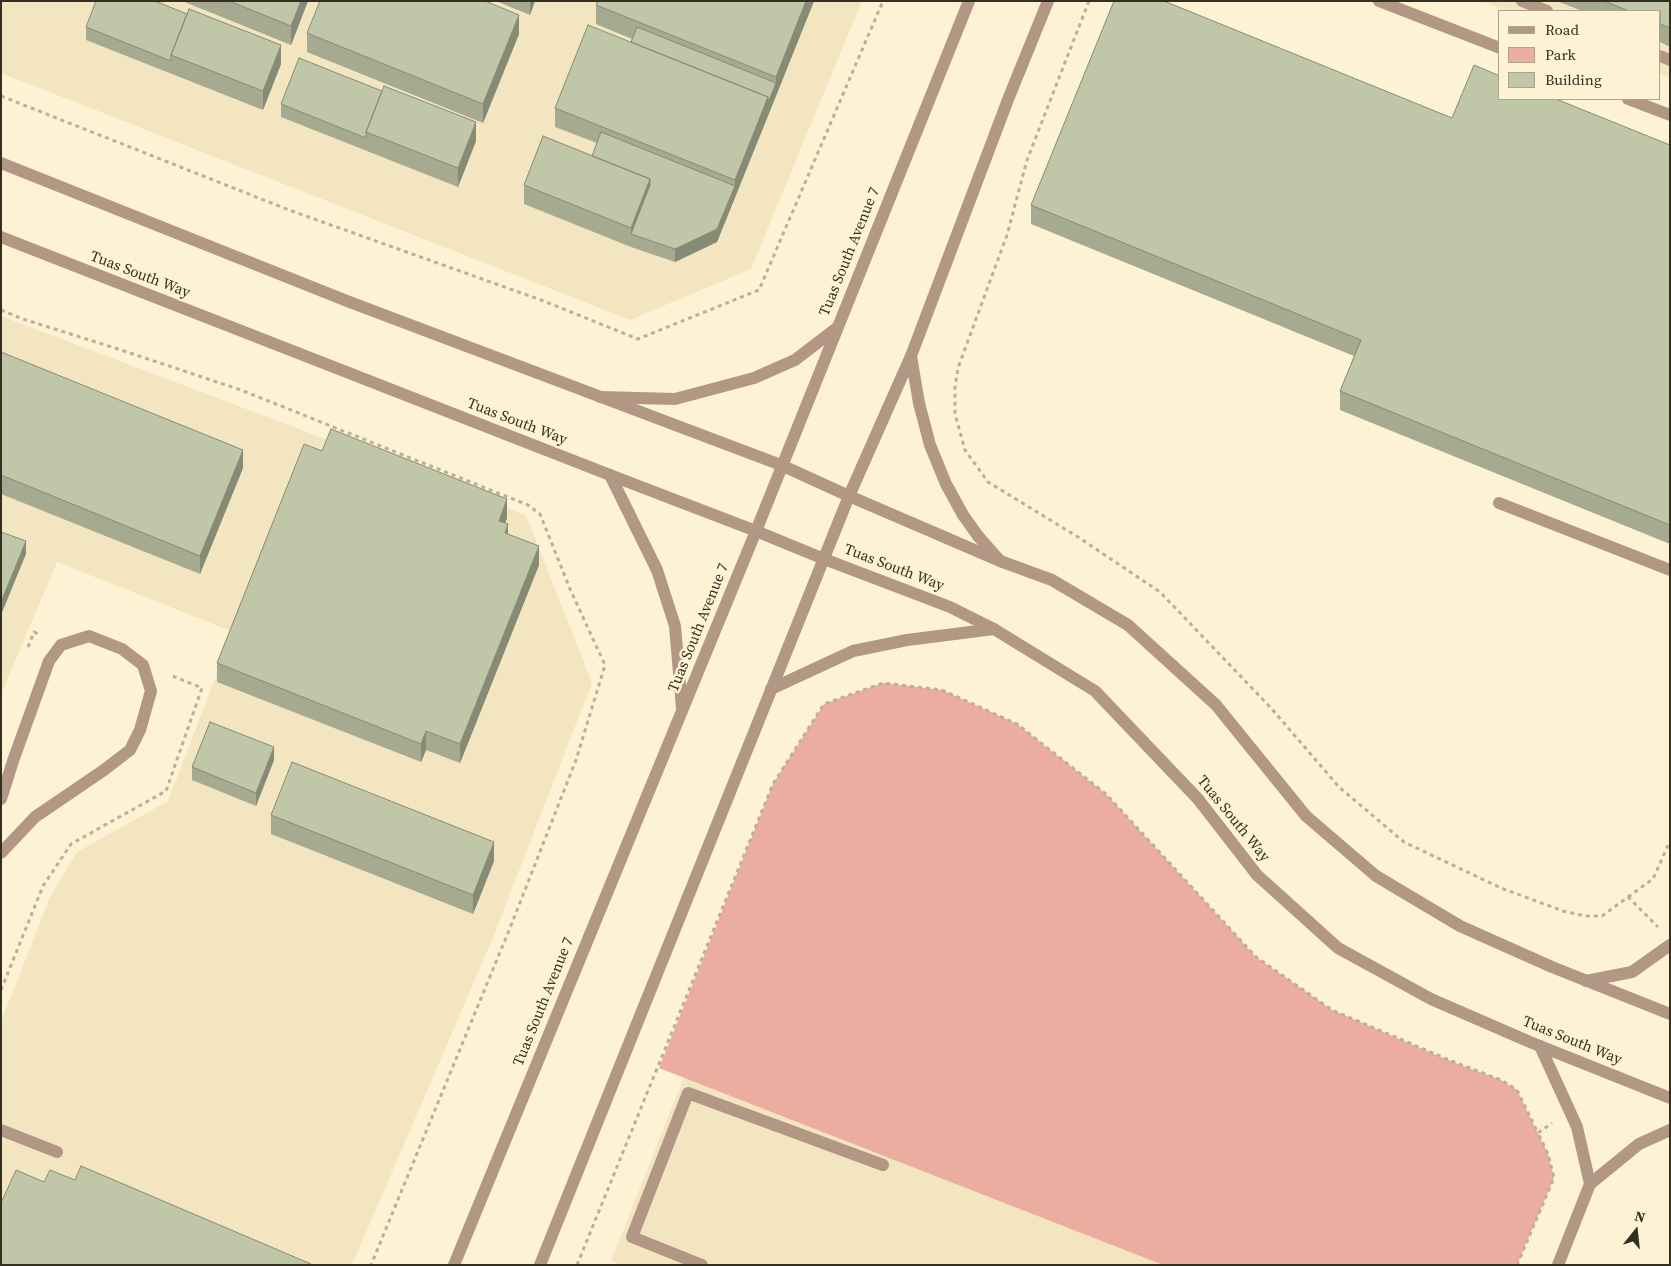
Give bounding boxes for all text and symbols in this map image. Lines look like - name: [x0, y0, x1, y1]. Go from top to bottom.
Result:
- legend: [1498, 10, 1661, 100]
- text: Road: [1545, 19, 1579, 40]
- text: Park: [1545, 44, 1576, 65]
- text: Building: [1545, 69, 1602, 90]
- street label: Tuas South Avenue 7: [816, 185, 884, 319]
- street label: Tuas South Way: [88, 248, 192, 302]
- street label: Tuas South Way: [465, 395, 569, 449]
- street label: Tuas South Way: [842, 541, 946, 595]
- street label: Tuas South Avenue 7: [665, 561, 733, 695]
- street label: Tuas South Way: [1193, 772, 1273, 866]
- street label: Tuas South Avenue 7: [510, 935, 578, 1069]
- street label: Tuas South Way: [1520, 1013, 1624, 1069]
- north arrow: [1611, 1206, 1661, 1256]
- text: N: [1632, 1206, 1648, 1228]

